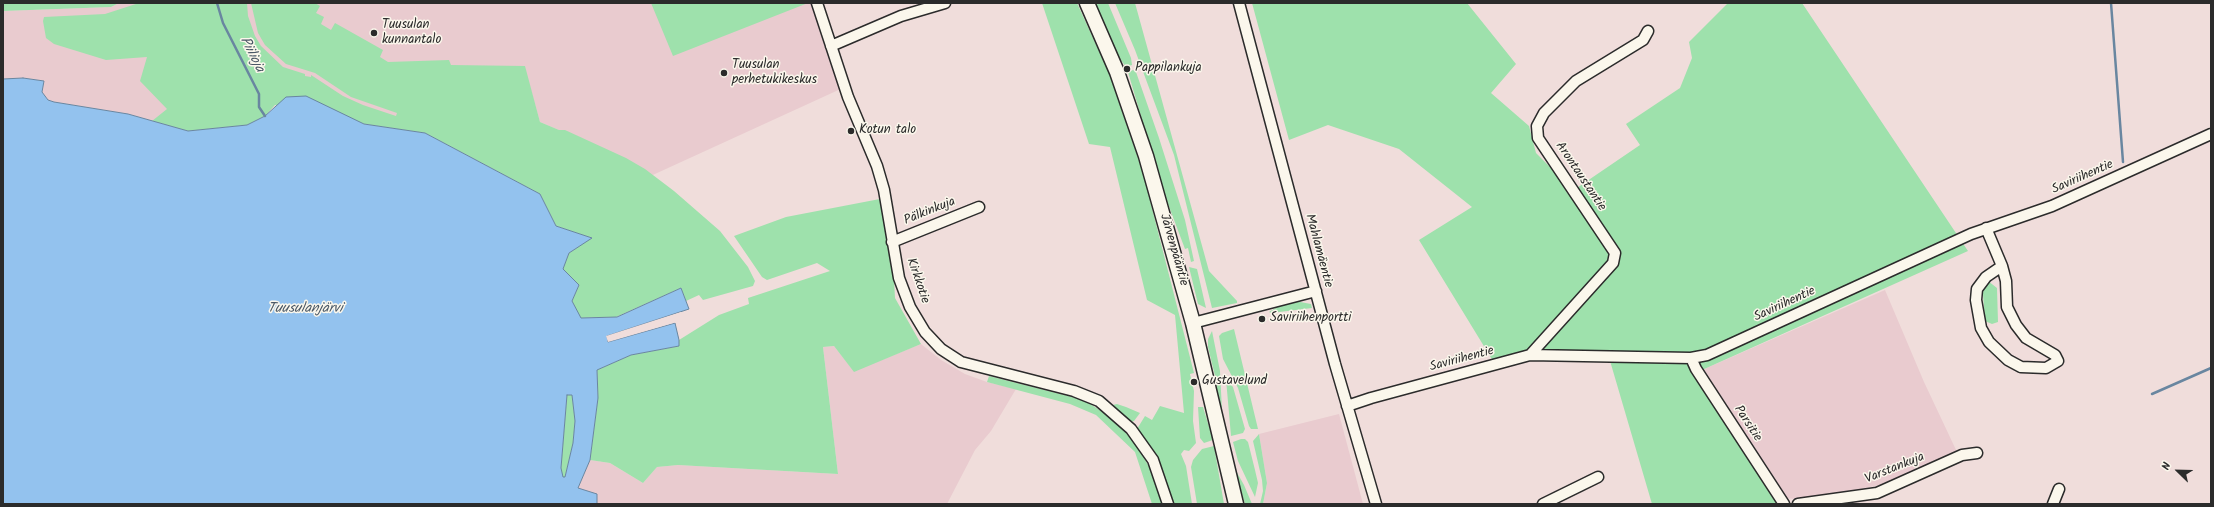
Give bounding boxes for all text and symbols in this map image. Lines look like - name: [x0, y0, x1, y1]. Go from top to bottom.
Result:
- place label: Tuusulan kunnantalo: [382, 18, 441, 49]
- marker: Tuusulan kunnantalo: [369, 28, 379, 38]
- water label: Piilioja: [235, 34, 267, 76]
- place label: Tuusulan perhetukikeskus: [732, 58, 817, 89]
- place label: Pappilankuja: [1135, 61, 1202, 77]
- marker: Pappilankuja: [1122, 64, 1132, 74]
- marker: Tuusulan perhetukikeskus: [719, 68, 729, 78]
- place label: Kotun talo: [859, 123, 916, 139]
- marker: Kotun talo: [846, 126, 856, 136]
- street label: Arontaustantie: [1551, 139, 1609, 215]
- street label: Saviriihentie: [2050, 157, 2116, 199]
- street label: Pälkinkuja: [902, 195, 958, 229]
- street label: Järvenpääntie: [1155, 212, 1191, 288]
- street label: Mahlamäentie: [1301, 212, 1335, 290]
- street label: Kirkkotie: [902, 256, 932, 306]
- street label: Saviriihentie: [1752, 284, 1818, 326]
- water label: Tuusulanjärvi: [267, 302, 343, 318]
- place label: Saviriihenportti: [1270, 311, 1351, 327]
- marker: Saviriihenportti: [1257, 314, 1267, 324]
- street label: Saviriihentie: [1428, 344, 1496, 376]
- place label: Gustavelund: [1202, 374, 1267, 390]
- marker: Gustavelund: [1189, 377, 1199, 387]
- street label: Parsitie: [1730, 403, 1764, 445]
- street label: Varstankuja: [1863, 450, 1927, 488]
- north arrow: [2158, 451, 2198, 491]
- text: N: [2157, 460, 2177, 473]

